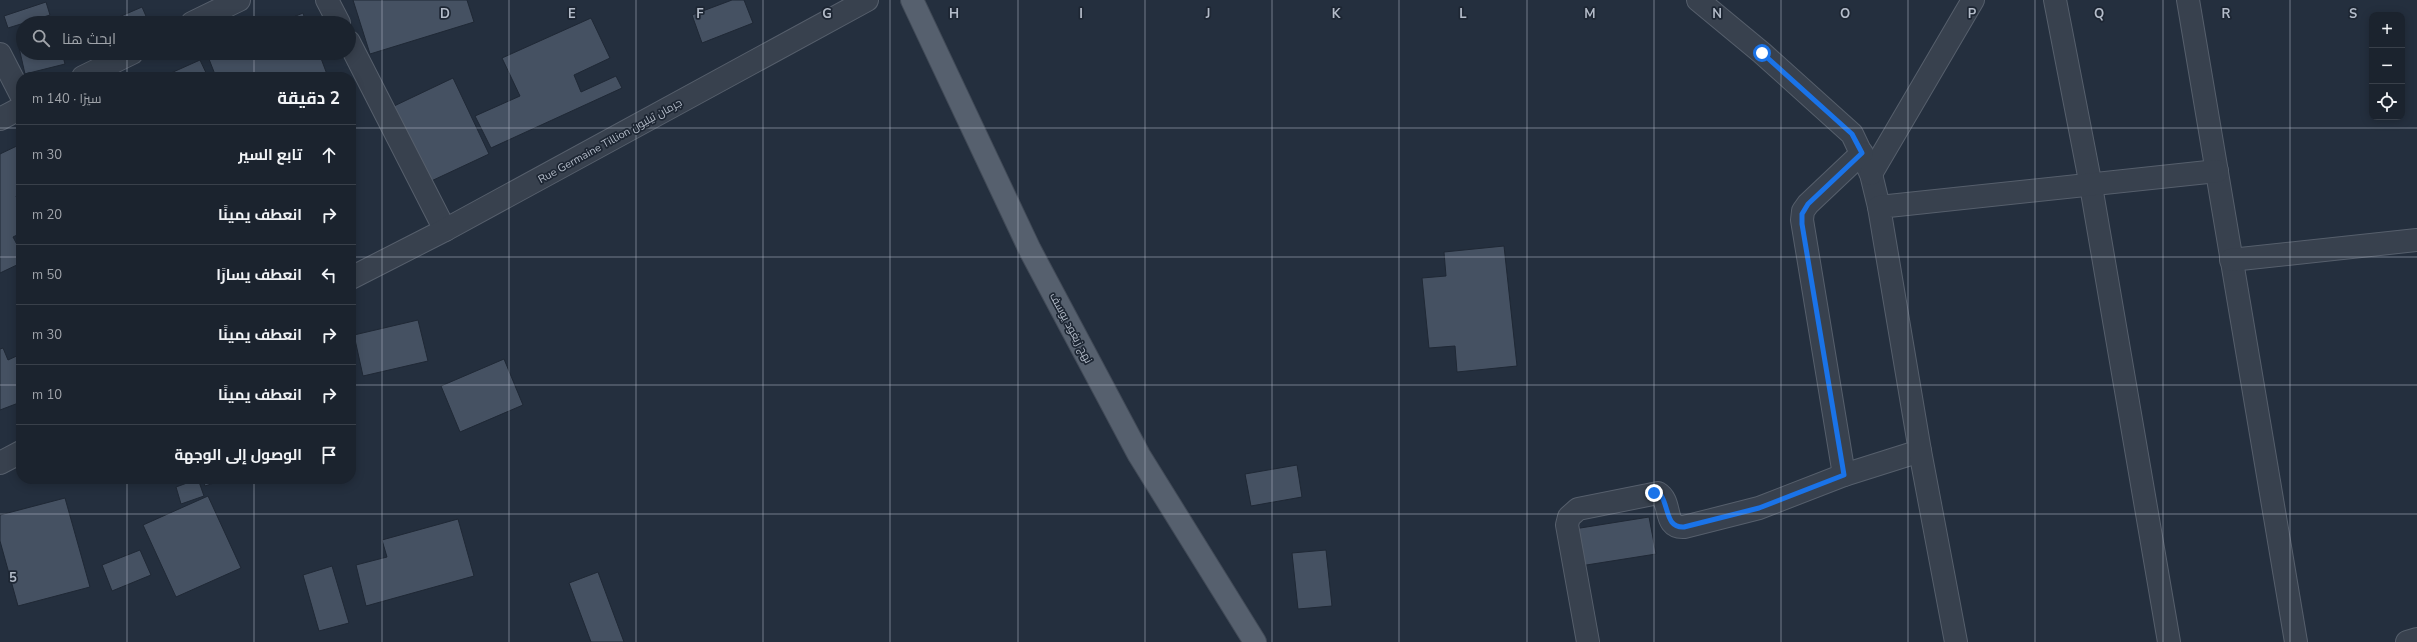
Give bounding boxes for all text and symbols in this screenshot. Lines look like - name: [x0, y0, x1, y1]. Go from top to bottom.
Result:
- text: D: [440, 5, 450, 23]
- text: E: [568, 5, 576, 23]
- text: F: [696, 5, 704, 23]
- text: G: [822, 5, 832, 23]
- text: H: [949, 5, 959, 23]
- text: I: [1079, 5, 1083, 23]
- text: J: [1205, 5, 1210, 23]
- text: K: [1332, 5, 1341, 23]
- text: L: [1459, 5, 1467, 23]
- text: M: [1584, 5, 1596, 23]
- text: N: [1712, 5, 1722, 23]
- text: O: [1840, 5, 1850, 23]
- text: P: [1968, 5, 1977, 23]
- text: Q: [2094, 5, 2104, 23]
- text: R: [2222, 5, 2231, 23]
- text: S: [2349, 5, 2357, 23]
- map controls: [2369, 12, 2405, 120]
- button: +: [2369, 12, 2405, 48]
- search box: [16, 16, 356, 60]
- icon: search: [30, 27, 52, 49]
- text: ابحث هنا: [62, 29, 116, 49]
- route start: [1753, 44, 1771, 62]
- button: −: [2369, 48, 2405, 84]
- button: locate: [2369, 84, 2405, 120]
- text: 2 دقيقة: [277, 87, 340, 110]
- text: سيرًا · 140 m: [32, 90, 102, 108]
- street label: Rue Germaine Tillion جرمان تيليون: [535, 95, 685, 187]
- icon: ahead: [318, 144, 340, 166]
- text: تابع السير: [238, 145, 302, 165]
- text: 30 m: [32, 146, 62, 164]
- icon: right: [318, 204, 340, 226]
- text: انعطف يمينًا: [218, 205, 302, 225]
- text: 20 m: [32, 206, 62, 224]
- icon: left: [318, 264, 340, 286]
- text: انعطف يسارًا: [216, 265, 302, 285]
- text: 50 m: [32, 266, 62, 284]
- street label: نهج زيغود يوسف: [1046, 290, 1096, 366]
- icon: right: [318, 324, 340, 346]
- text: انعطف يمينًا: [218, 325, 302, 345]
- text: 30 m: [32, 326, 62, 344]
- icon: right: [318, 384, 340, 406]
- text: انعطف يمينًا: [218, 385, 302, 405]
- text: 10 m: [32, 386, 62, 404]
- icon: arrive: [318, 444, 340, 466]
- text: الوصول إلى الوجهة: [174, 445, 302, 465]
- route end: [1645, 484, 1663, 502]
- text: 5: [9, 569, 17, 587]

